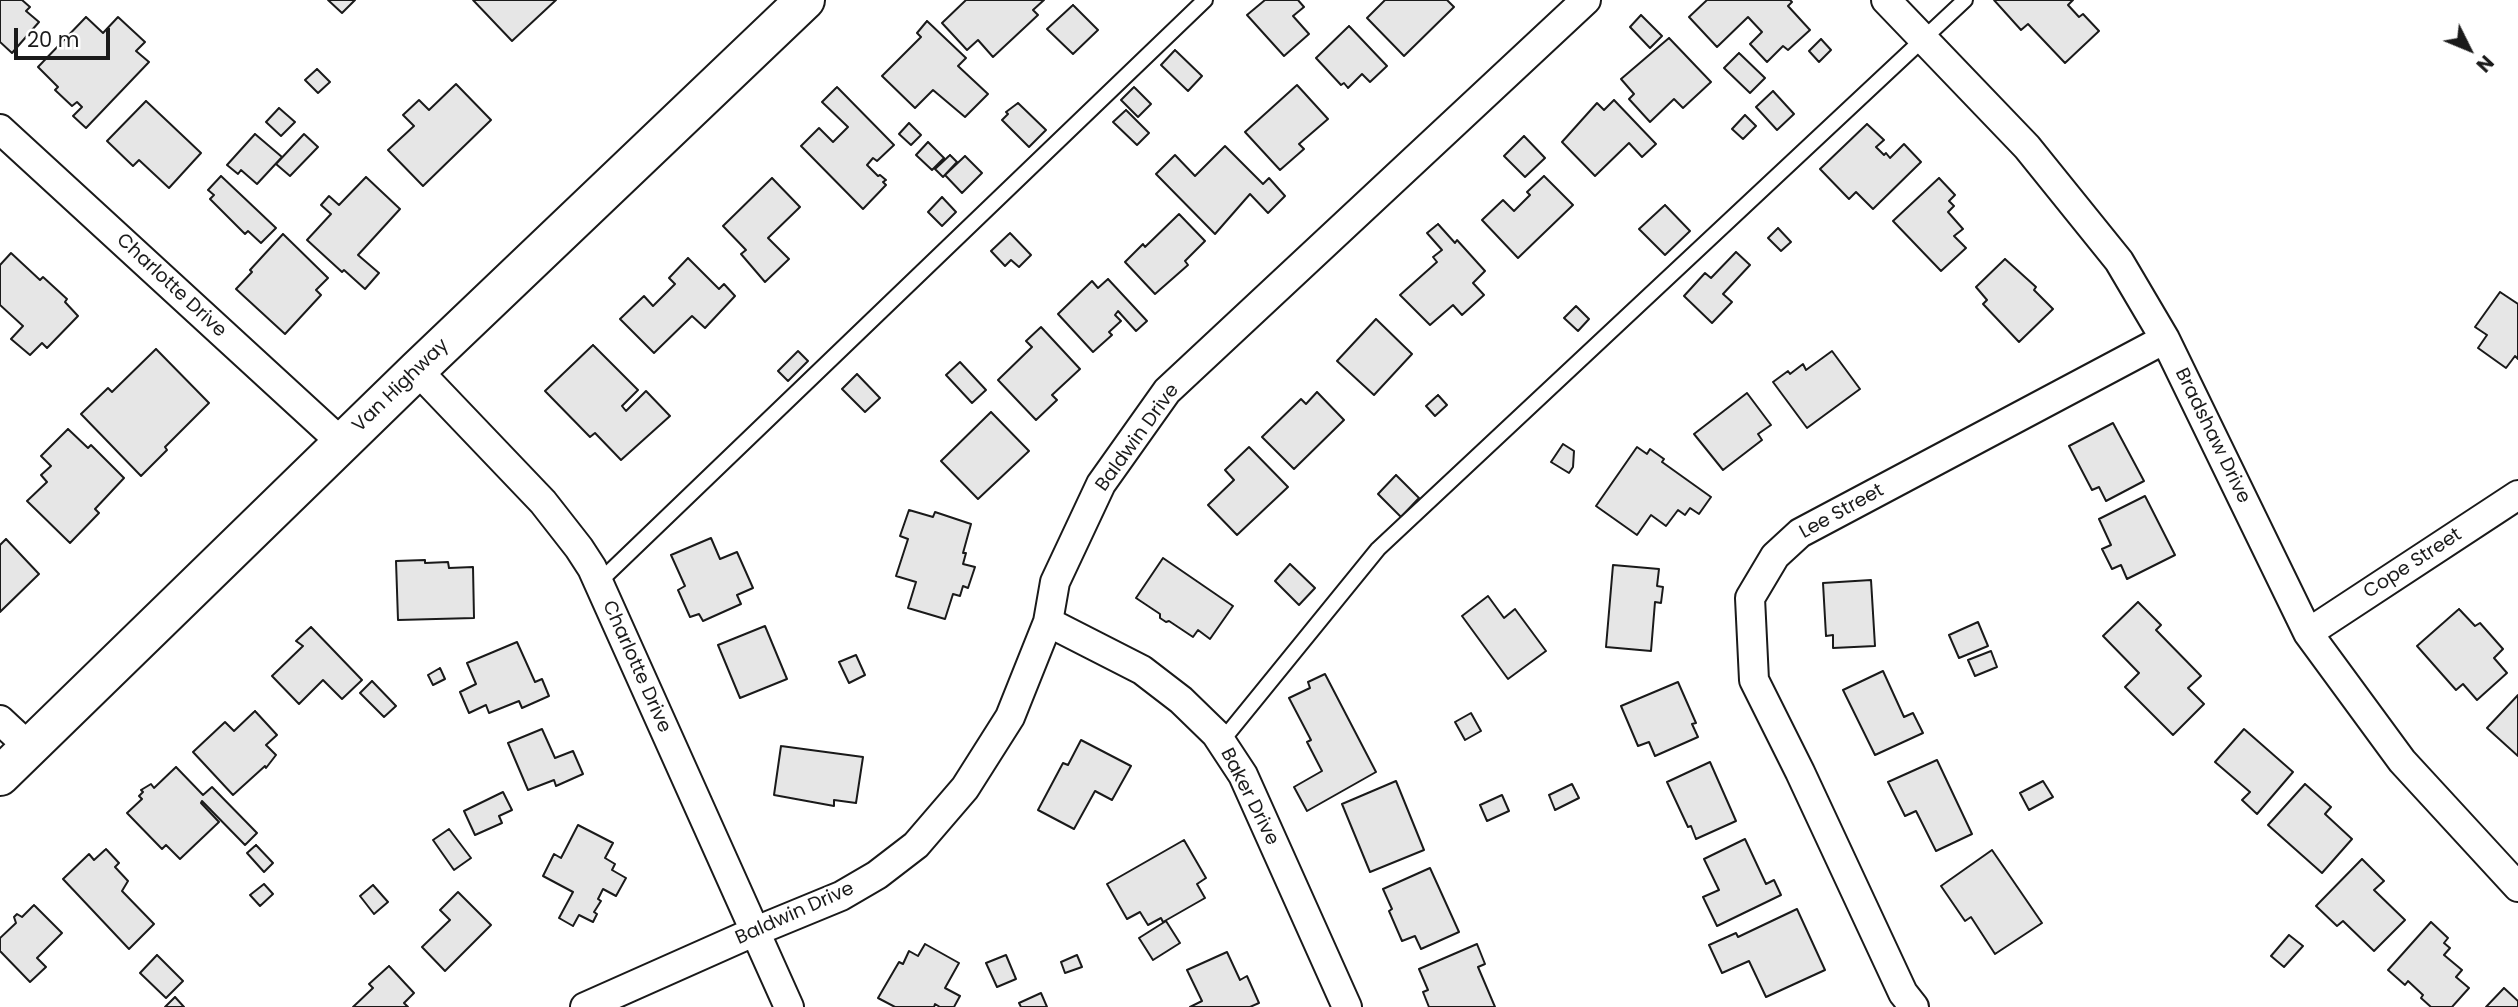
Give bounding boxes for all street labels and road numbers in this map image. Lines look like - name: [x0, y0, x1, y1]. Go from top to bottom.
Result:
- street label: Charlotte Drive: [111, 229, 231, 343]
- street label: Van Highway: [348, 334, 454, 438]
- street label: Bradshaw Drive: [2169, 365, 2255, 507]
- street label: Baldwin Drive: [1091, 380, 1185, 496]
- street label: Lee Street: [1796, 480, 1888, 544]
- street label: Cope Street: [2360, 524, 2466, 604]
- street label: Charlotte Drive: [597, 598, 675, 736]
- street label: Baker Drive: [1215, 745, 1283, 849]
- street label: Baldwin Drive: [732, 878, 858, 950]

